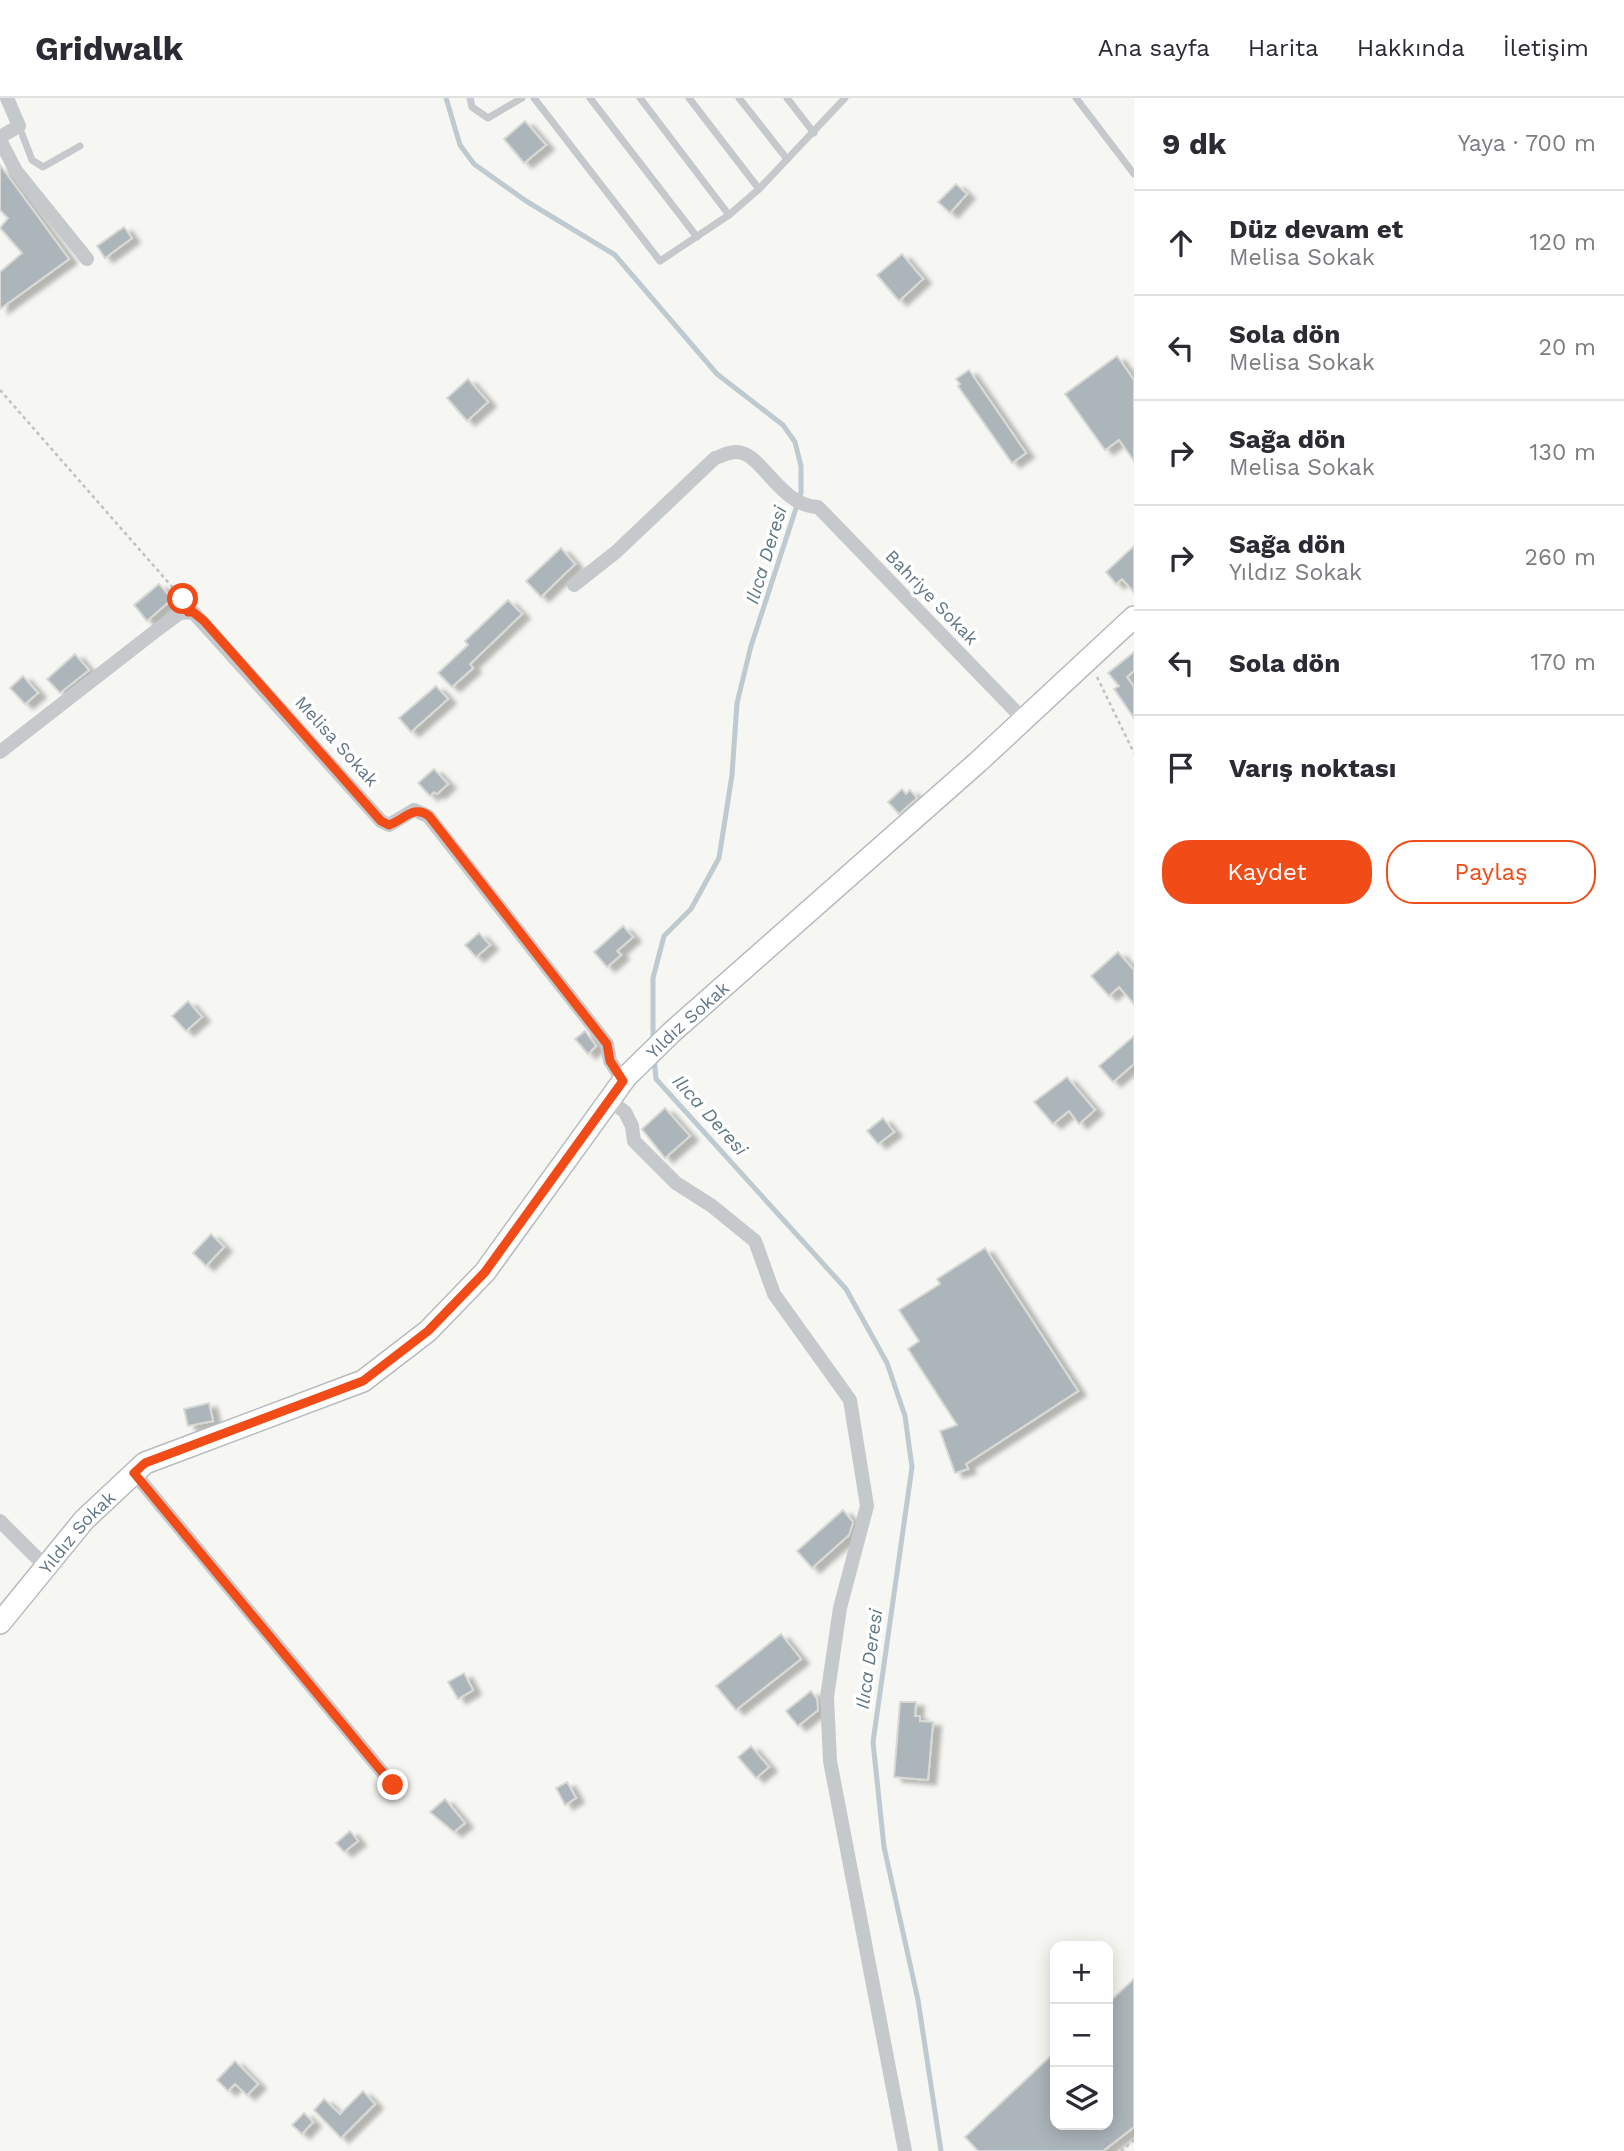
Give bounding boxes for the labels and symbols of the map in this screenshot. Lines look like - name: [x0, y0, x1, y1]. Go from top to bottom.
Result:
- water label: Ilıca Deresi: [740, 502, 792, 607]
- street label: Bahriye Sokak: [881, 545, 983, 649]
- route start: [167, 583, 198, 614]
- street label: Melisa Sokak: [291, 692, 383, 790]
- street label: Yıldız Sokak: [641, 977, 733, 1062]
- water label: Ilıca Deresi: [668, 1070, 753, 1161]
- street label: Yıldız Sokak: [34, 1486, 119, 1578]
- water label: Ilıca Deresi: [851, 1606, 888, 1711]
- route end: [377, 1769, 408, 1800]

